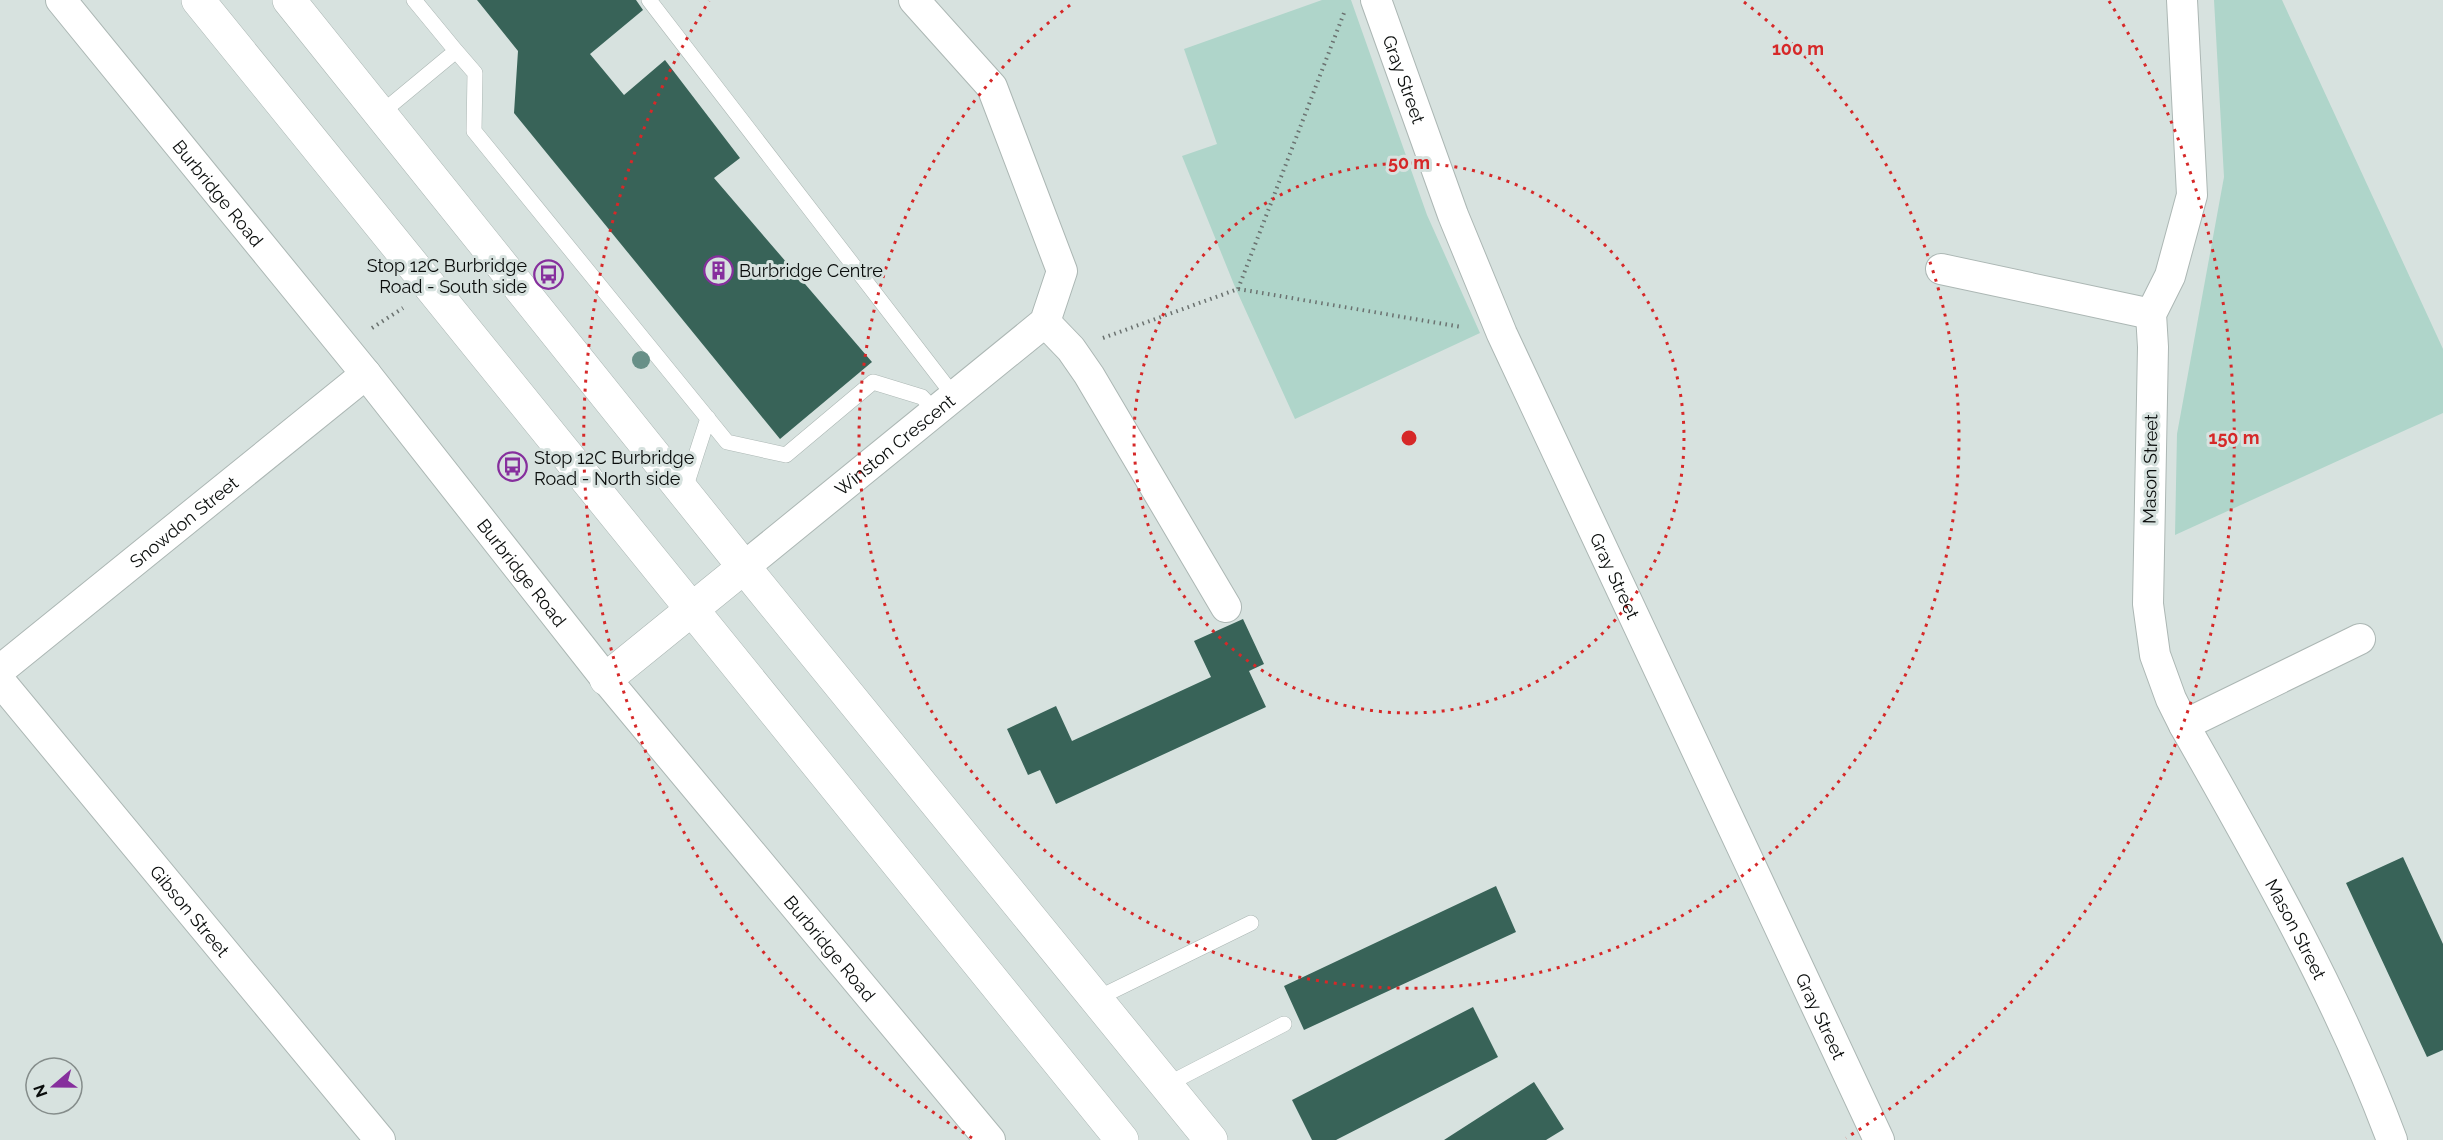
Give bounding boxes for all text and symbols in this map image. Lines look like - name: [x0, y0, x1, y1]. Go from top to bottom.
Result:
- street label: Gray Street: [1379, 32, 1430, 126]
- text: 100 m: [1772, 38, 1824, 59]
- street label: Burbridge Road: [169, 136, 268, 250]
- text: 50 m: [1388, 152, 1430, 173]
- building icon: Burbridge Centre: [702, 254, 734, 286]
- place label: Stop 12C Burbridge Road - South side: [367, 255, 527, 297]
- bus stop icon: Stop 12C Burbridge Road - South side: [532, 259, 564, 291]
- place label: Burbridge Centre: [739, 260, 883, 281]
- street label: Winston Crescent: [830, 390, 959, 499]
- street label: Mason Street: [2139, 414, 2161, 524]
- text: 150 m: [2209, 427, 2260, 448]
- centre of rings: [1399, 428, 1419, 448]
- place label: Stop 12C Burbridge Road - North side: [534, 447, 695, 489]
- bus stop icon: Stop 12C Burbridge Road - North side: [497, 451, 529, 483]
- street label: Snowdon Street: [125, 472, 242, 572]
- street label: Burbridge Road: [473, 514, 571, 630]
- street label: Gray Street: [1586, 529, 1644, 622]
- street label: Gibson Street: [146, 861, 234, 961]
- street label: Mason Street: [2262, 875, 2331, 983]
- street label: Burbridge Road: [780, 891, 880, 1005]
- street label: Gray Street: [1792, 970, 1850, 1062]
- north arrow: [24, 1056, 84, 1116]
- text: N: [29, 1082, 51, 1100]

